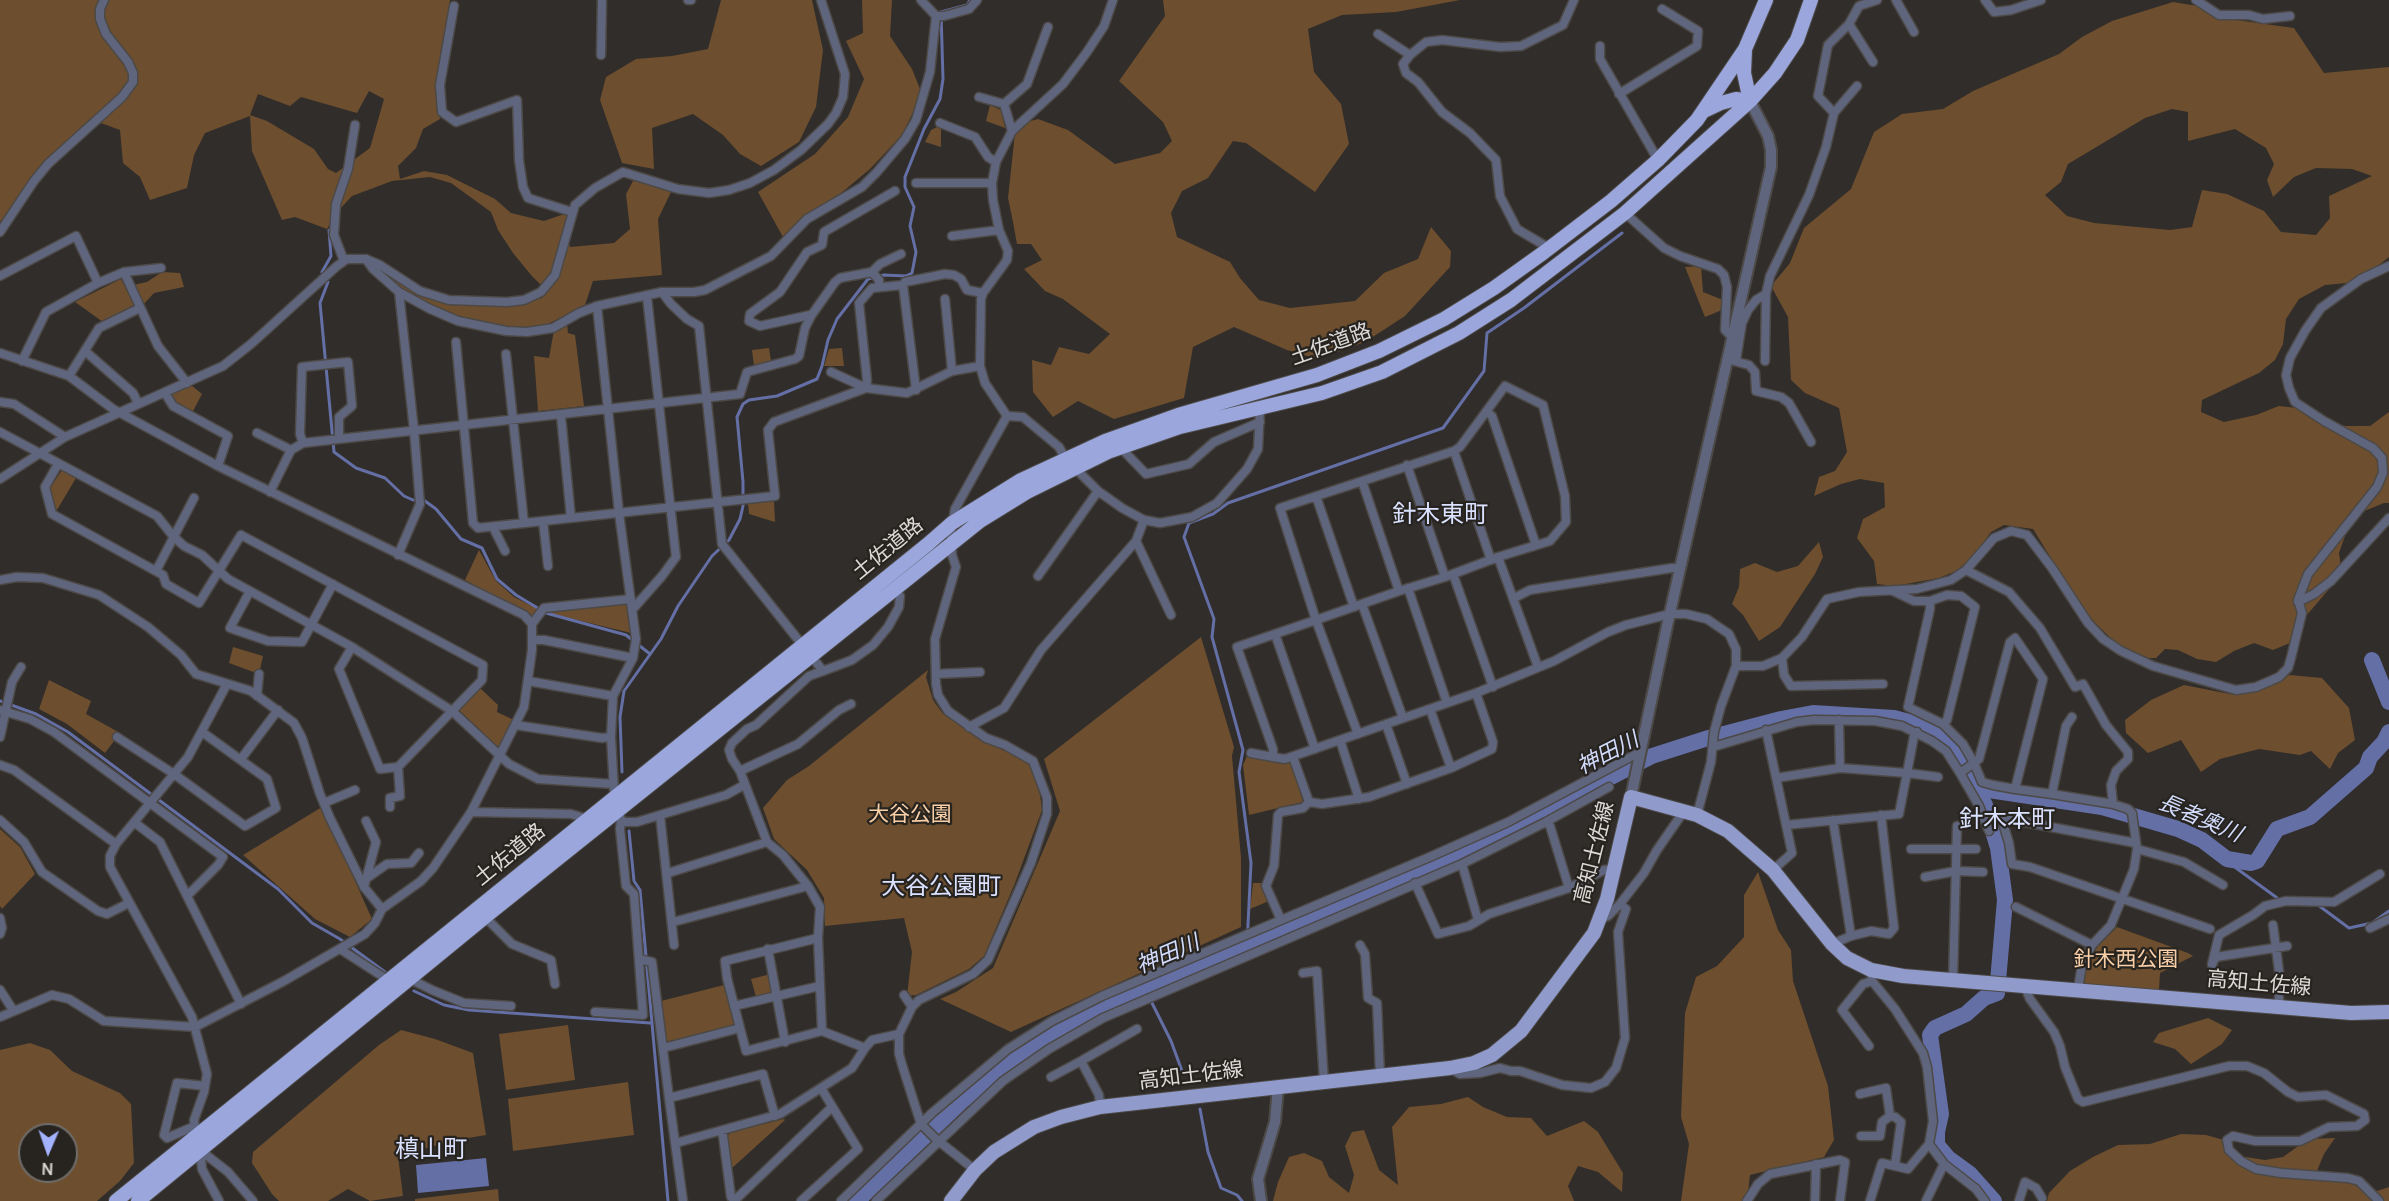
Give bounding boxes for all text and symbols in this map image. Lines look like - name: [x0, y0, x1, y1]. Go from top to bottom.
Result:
- street label: 土佐道路: [1287, 319, 1375, 371]
- district label: 針木東町: [1392, 501, 1488, 529]
- street label: 土佐道路: [847, 513, 929, 585]
- water label: 神田川: [1573, 727, 1643, 781]
- water label: 長者奥川: [2154, 790, 2246, 848]
- street label: 高知土佐線: [1570, 799, 1620, 907]
- park label: 大谷公園: [868, 802, 952, 828]
- district label: 針木本町: [1959, 806, 2055, 834]
- street label: 土佐道路: [469, 819, 551, 891]
- district label: 大谷公園町: [881, 873, 1001, 901]
- water label: 神田川: [1132, 930, 1204, 980]
- park label: 針木西公園: [2074, 947, 2178, 973]
- street label: 高知土佐線: [2206, 967, 2312, 1001]
- street label: 高知土佐線: [1137, 1057, 1245, 1095]
- north arrow: [18, 1123, 78, 1183]
- district label: 槙山町: [395, 1136, 467, 1164]
- text: N: [41, 1158, 54, 1180]

